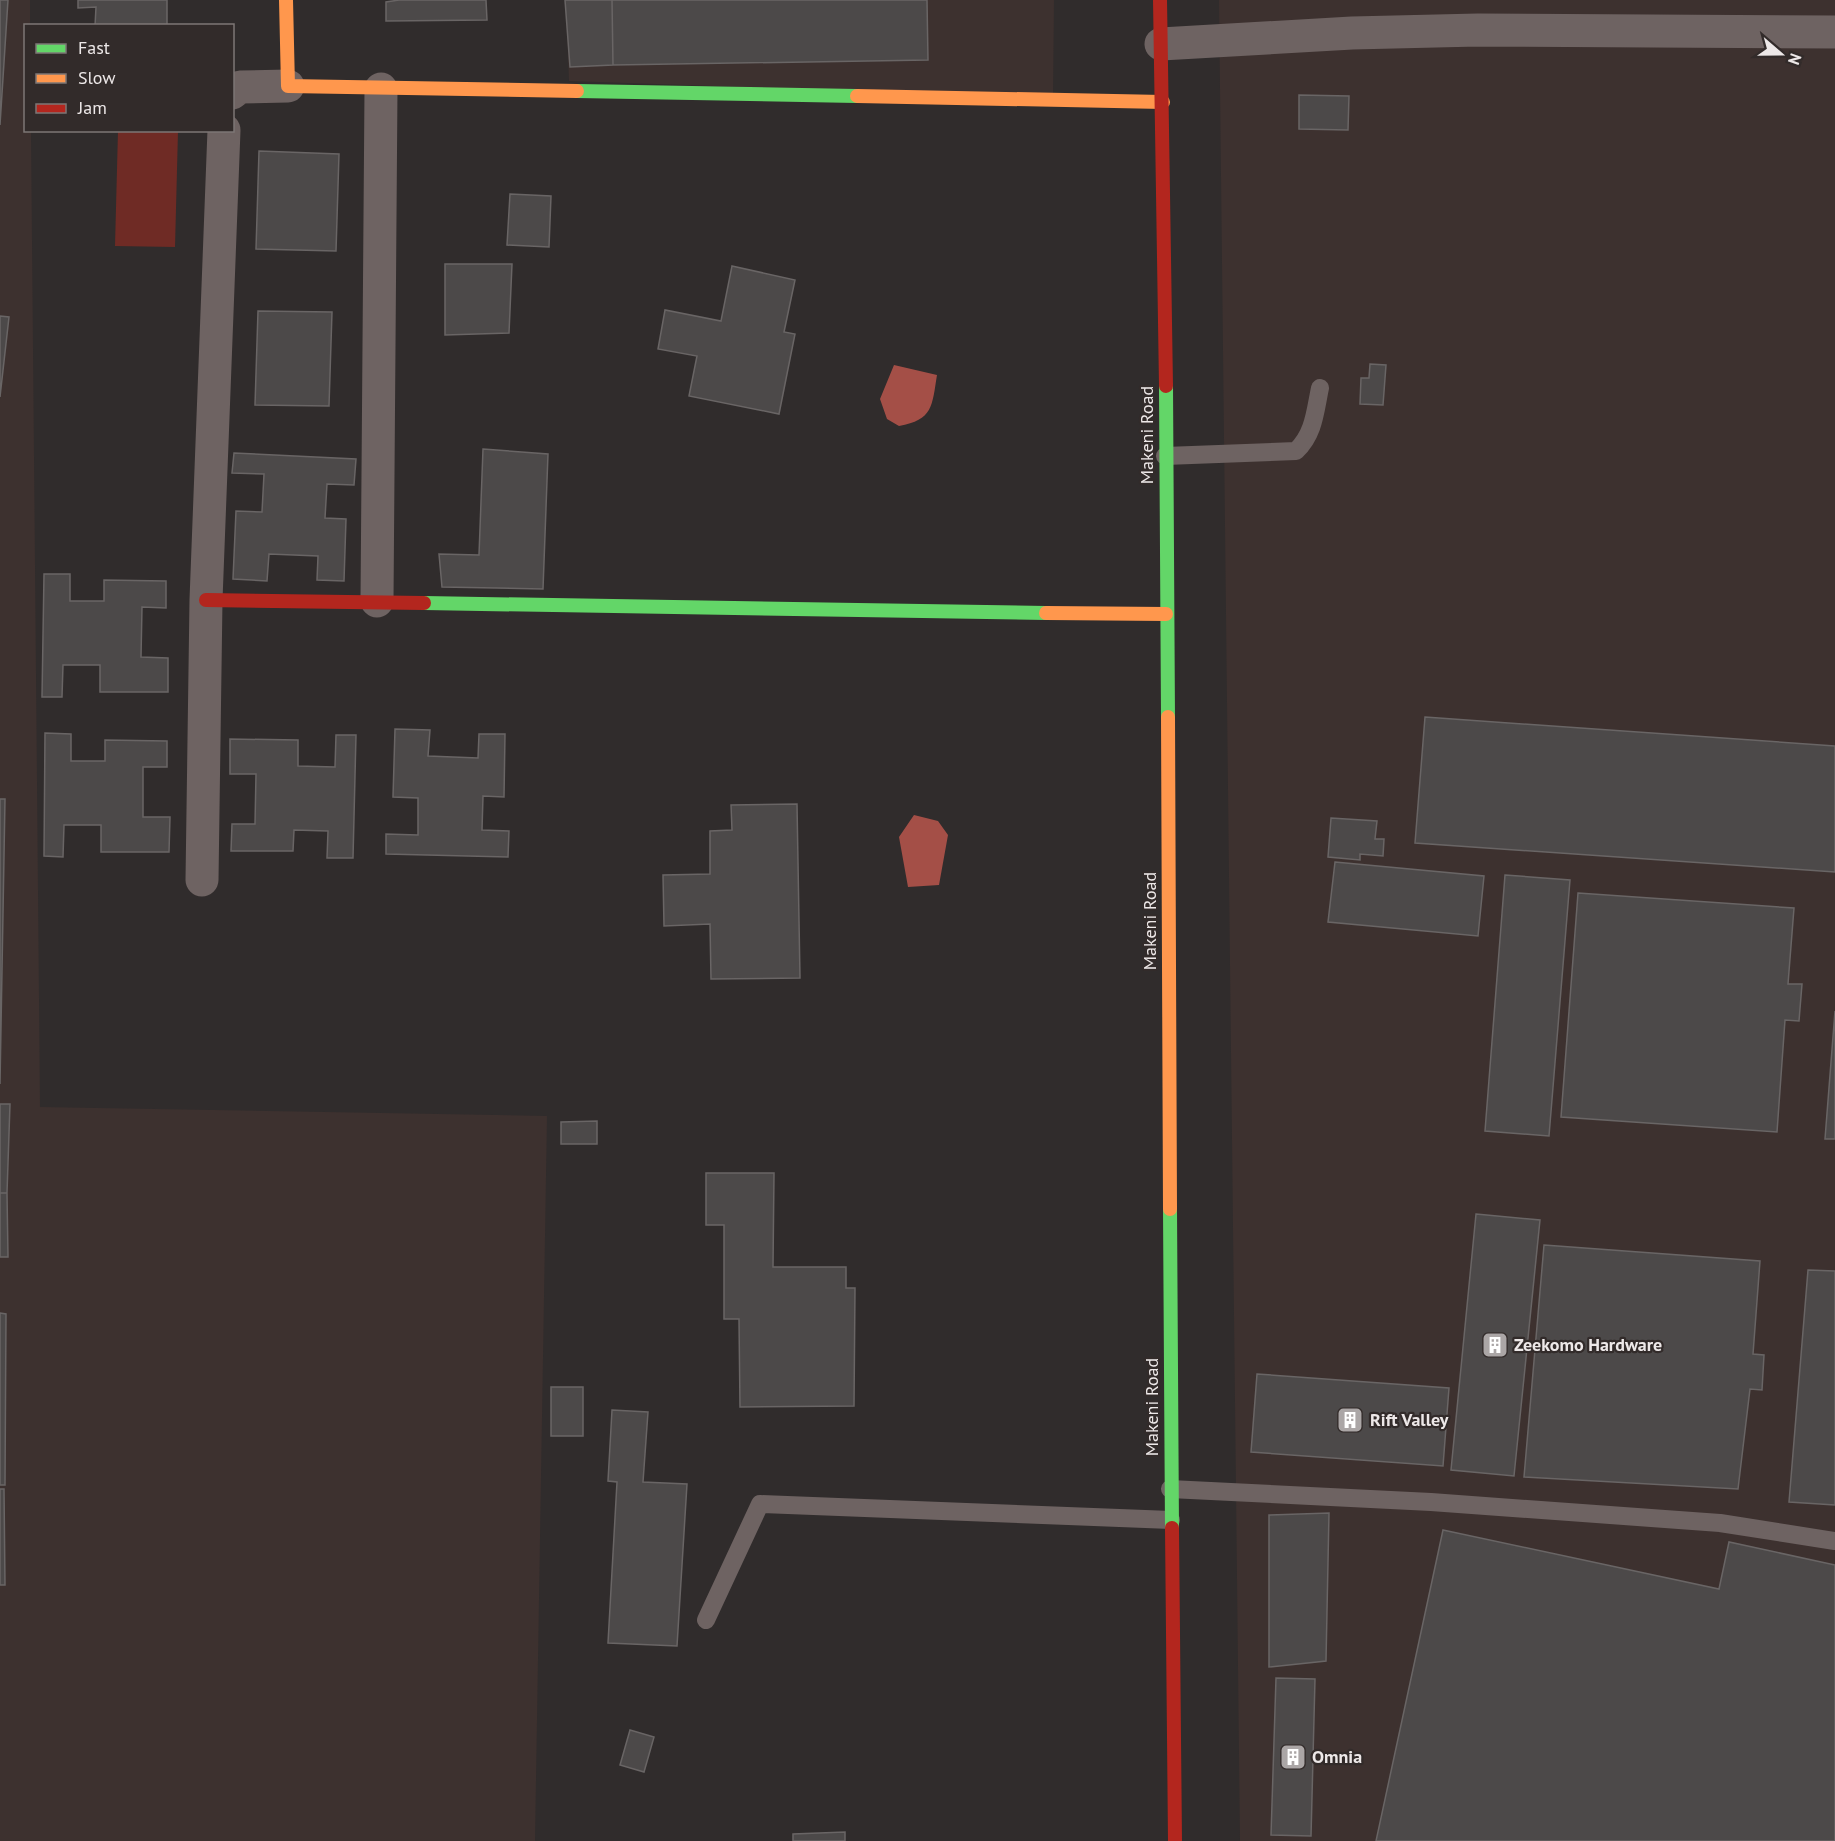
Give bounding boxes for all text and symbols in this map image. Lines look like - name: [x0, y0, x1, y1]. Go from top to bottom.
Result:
- legend: [24, 24, 234, 132]
- north arrow: [1751, 24, 1811, 84]
- text: Fast: [78, 36, 110, 59]
- text: N: [1784, 51, 1806, 67]
- text: Slow: [78, 66, 116, 89]
- text: Jam: [77, 96, 107, 119]
- street label: Makeni Road: [1135, 386, 1158, 484]
- street label: Makeni Road: [1138, 872, 1161, 970]
- building icon: Zeekomo Hardware: [1480, 1330, 1510, 1360]
- place label: Zeekomo Hardware: [1514, 1333, 1662, 1356]
- street label: Makeni Road: [1140, 1358, 1163, 1456]
- building icon: Rift Valley: [1335, 1405, 1365, 1435]
- place label: Rift Valley: [1370, 1408, 1449, 1431]
- building icon: Omnia: [1278, 1742, 1308, 1772]
- place label: Omnia: [1312, 1745, 1362, 1768]

